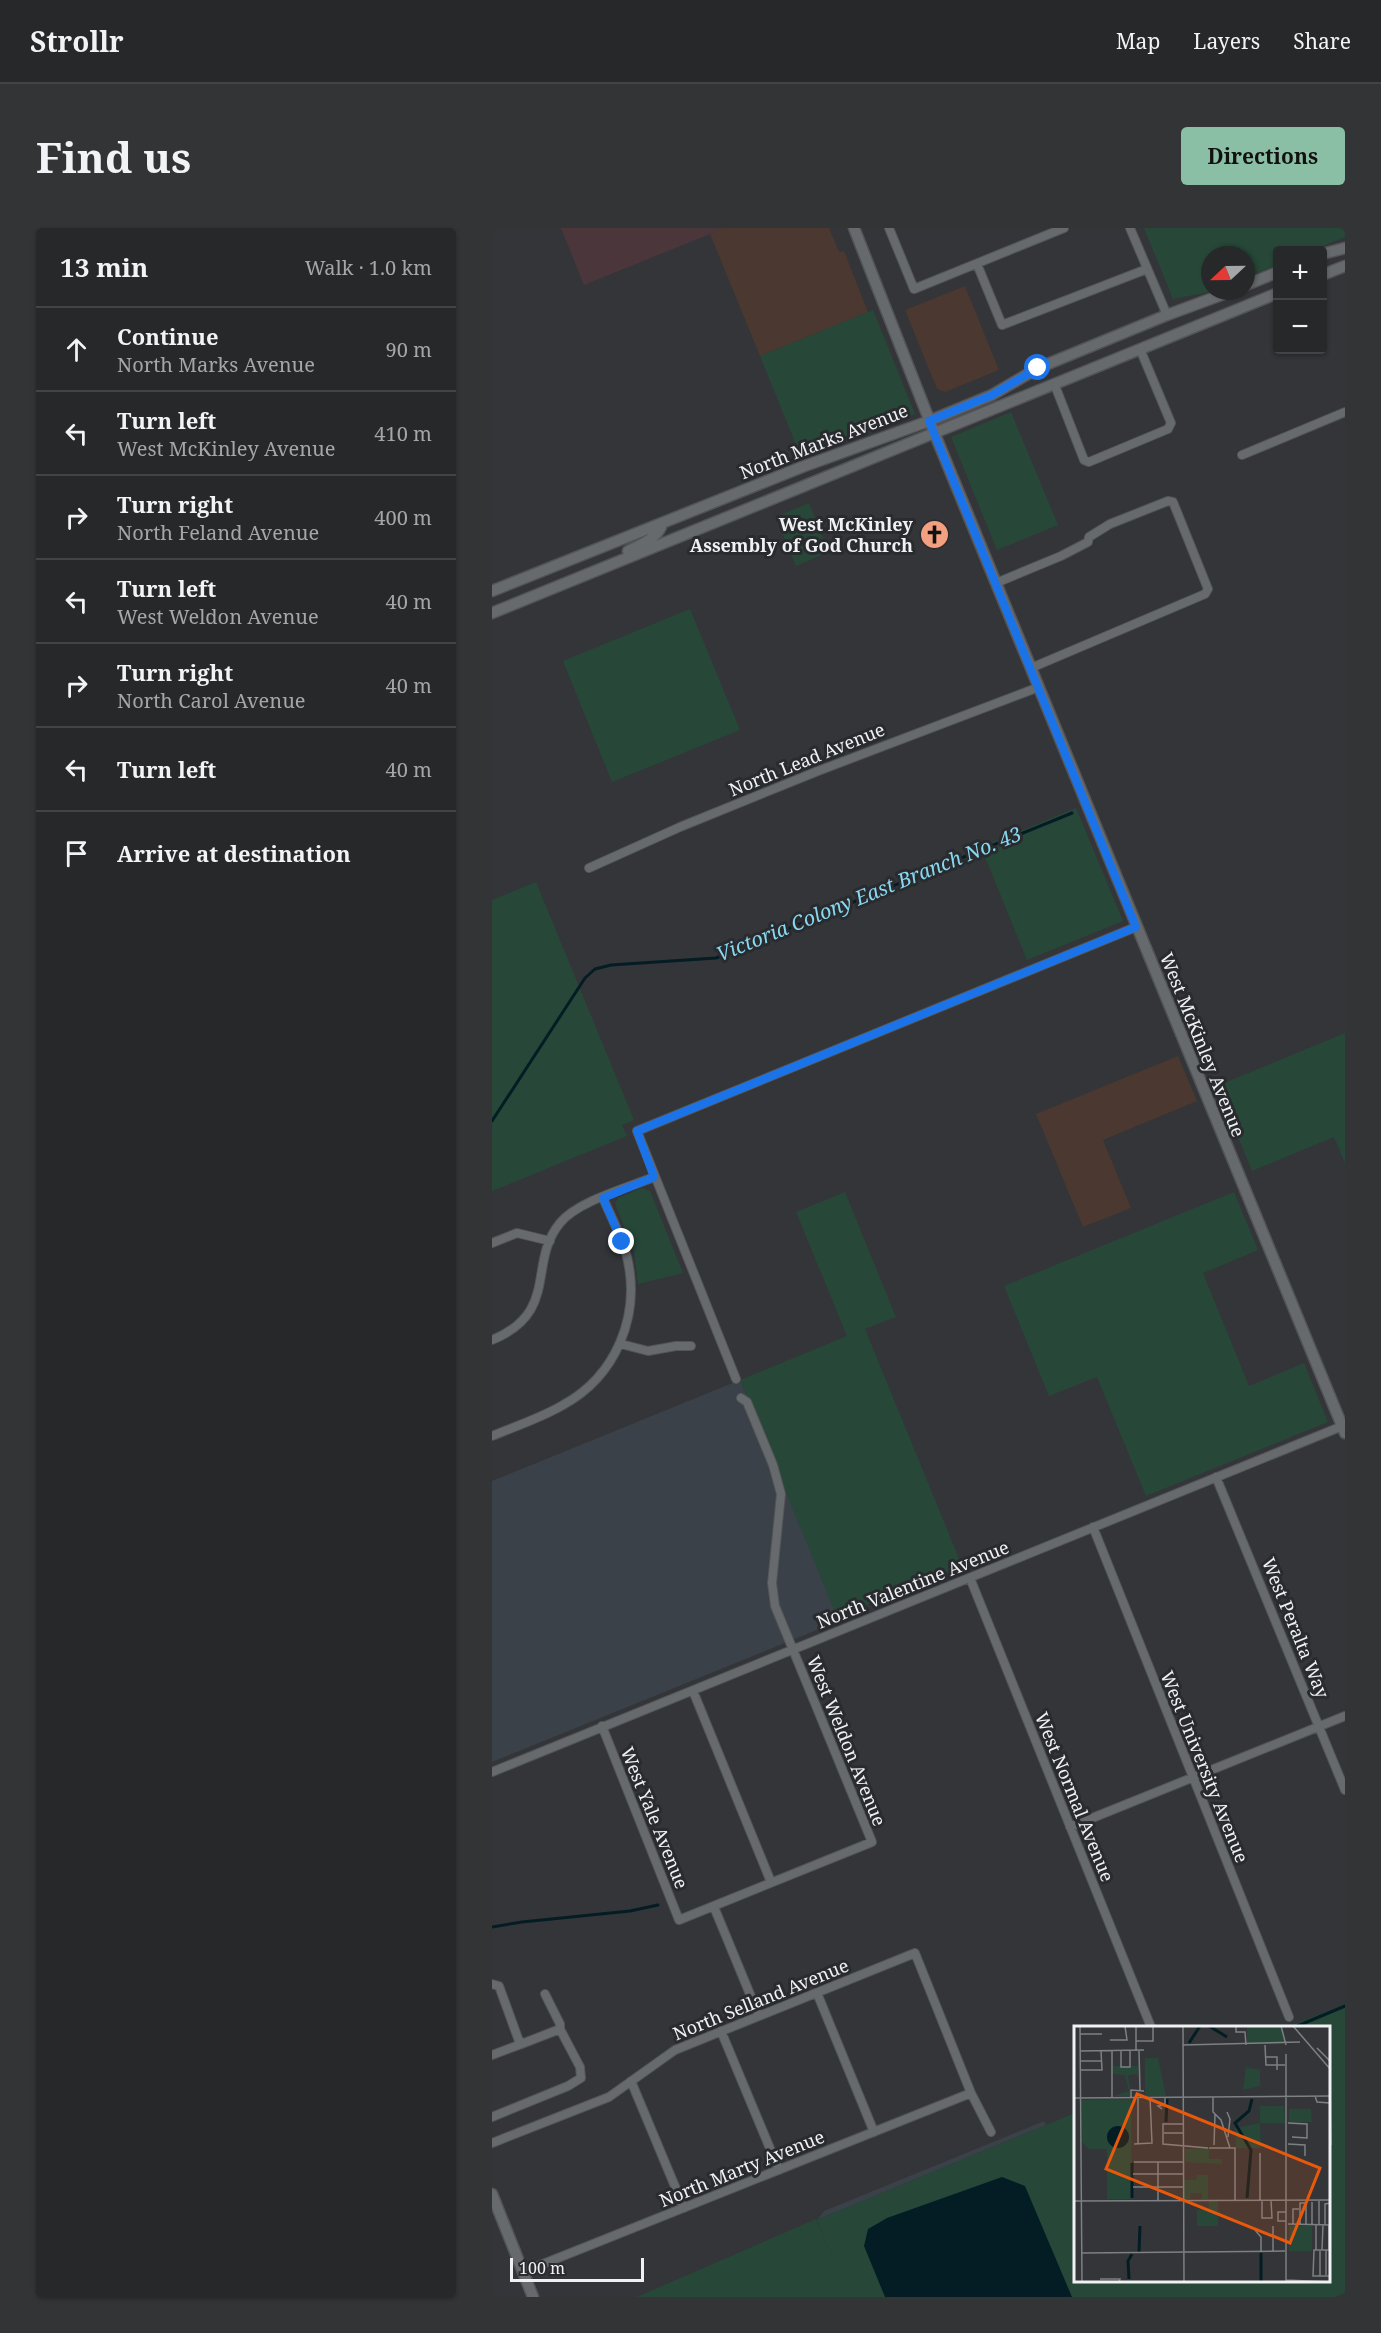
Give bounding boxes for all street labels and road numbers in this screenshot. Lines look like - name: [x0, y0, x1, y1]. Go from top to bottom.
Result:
- street label: North Marks Avenue: [736, 398, 911, 484]
- street label: North Lead Avenue: [725, 717, 888, 801]
- street label: West McKinley Avenue: [1155, 949, 1251, 1140]
- street label: North Valentine Avenue: [813, 1534, 1012, 1634]
- street label: West Peralta Way: [1257, 1554, 1335, 1702]
- street label: West Weldon Avenue: [802, 1652, 892, 1829]
- street label: West University Avenue: [1155, 1667, 1254, 1866]
- street label: West Normal Avenue: [1030, 1708, 1120, 1885]
- street label: West Yale Avenue: [616, 1743, 694, 1892]
- street label: North Selland Avenue: [669, 1953, 852, 2045]
- street label: North Marty Avenue: [656, 2124, 828, 2212]

